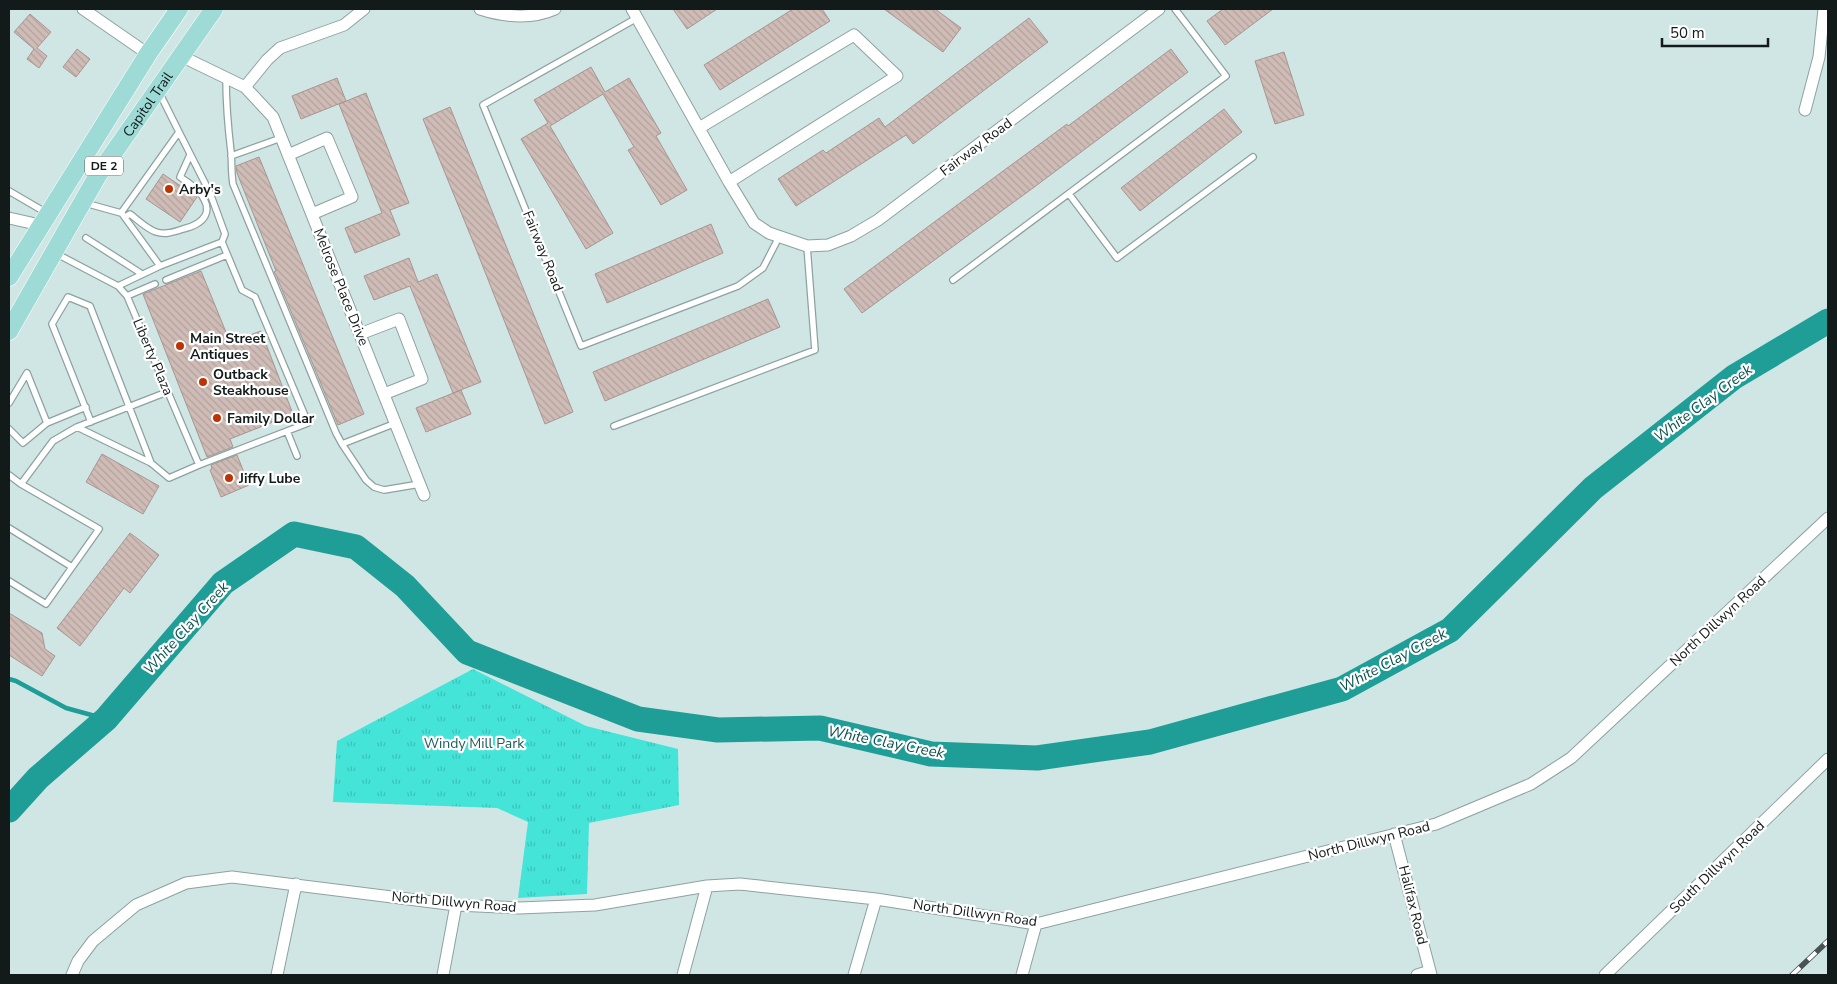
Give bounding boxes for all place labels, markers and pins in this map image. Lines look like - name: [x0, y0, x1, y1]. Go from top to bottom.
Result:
- place label: Arby's: [179, 180, 221, 199]
- marker: Arby's: [163, 183, 175, 195]
- place label: Main Street Antiques: [190, 329, 266, 364]
- marker: Main Street Antiques: [174, 340, 186, 352]
- place label: Outback Steakhouse: [213, 365, 289, 400]
- marker: Outback Steakhouse: [197, 376, 209, 388]
- place label: Family Dollar: [227, 409, 315, 428]
- marker: Family Dollar: [211, 412, 223, 424]
- place label: Jiffy Lube: [238, 469, 301, 488]
- marker: Jiffy Lube: [223, 472, 235, 484]

